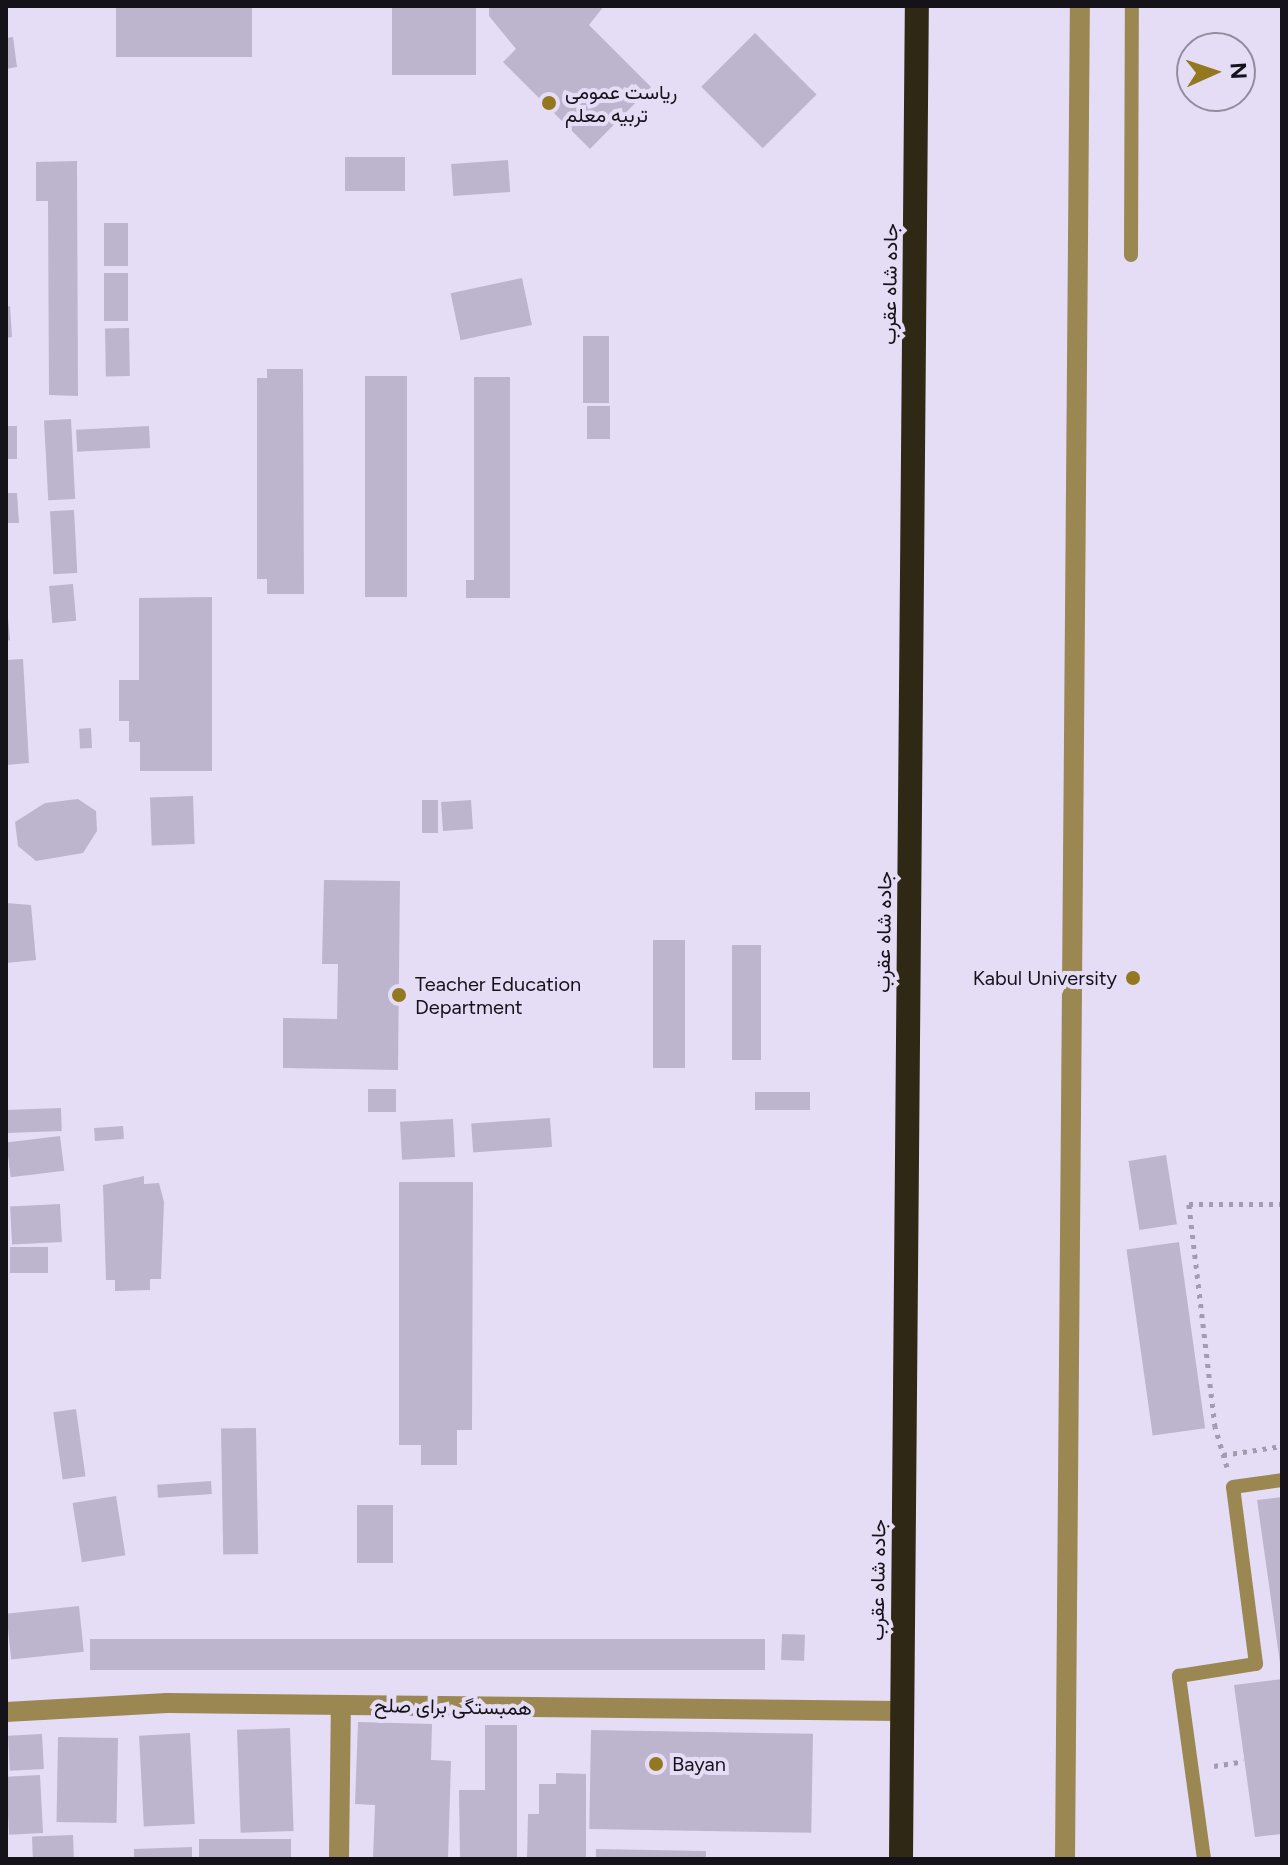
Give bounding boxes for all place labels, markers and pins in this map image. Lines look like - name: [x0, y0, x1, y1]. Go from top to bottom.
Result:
- place label: ریاست عمومی تربیه معلم: [565, 80, 677, 127]
- marker: ریاست عمومی تربیه معلم: [540, 94, 558, 112]
- place label: Kabul University: [973, 966, 1117, 990]
- marker: Kabul University: [1124, 969, 1142, 987]
- place label: Teacher Education Department: [415, 972, 581, 1019]
- marker: Teacher Education Department: [390, 986, 408, 1004]
- place label: Bayan: [672, 1752, 726, 1776]
- marker: Bayan: [647, 1755, 665, 1773]

